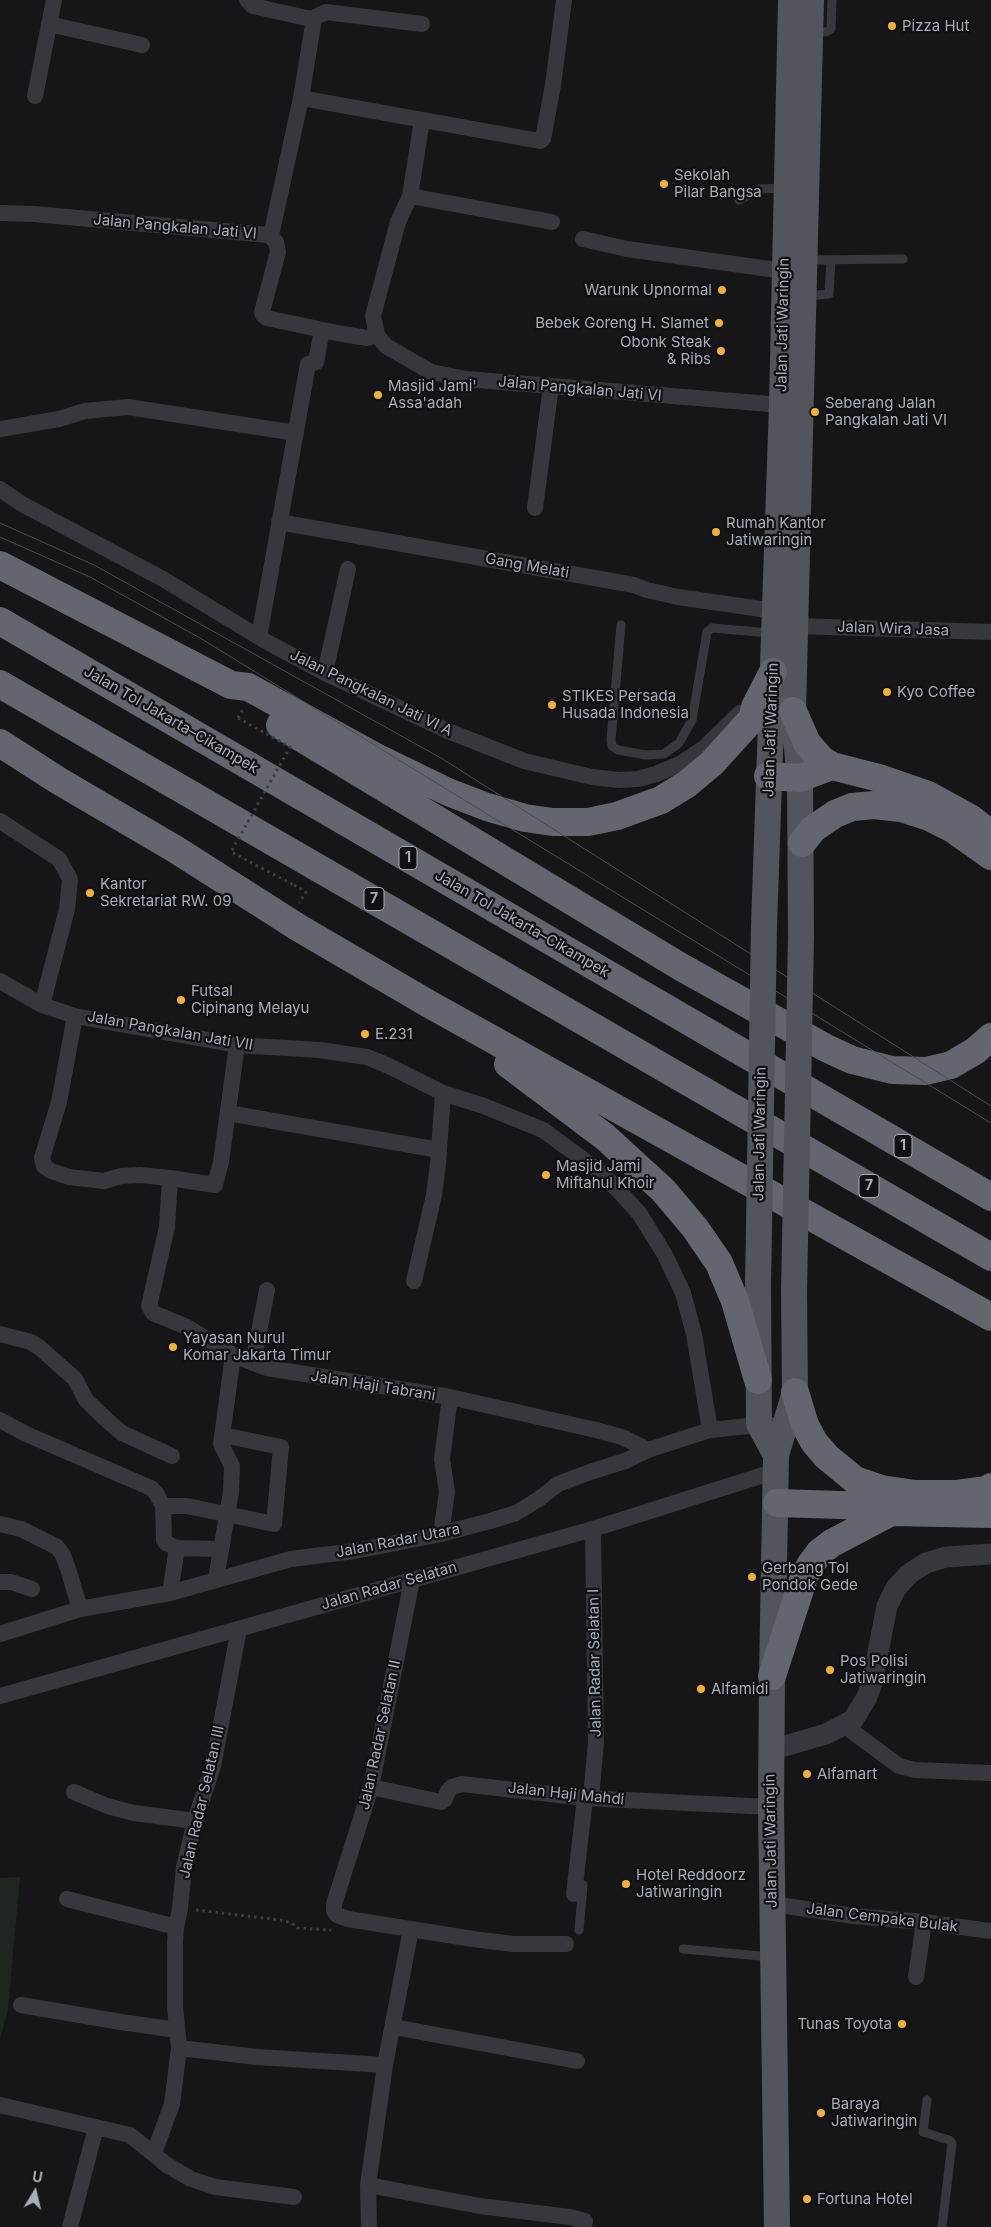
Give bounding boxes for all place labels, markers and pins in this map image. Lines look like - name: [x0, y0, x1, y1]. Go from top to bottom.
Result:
- place label: Pizza Hut: [902, 17, 969, 35]
- marker: Pizza Hut: [886, 20, 898, 32]
- place label: Sekolah Pilar Bangsa: [674, 166, 762, 201]
- marker: Sekolah Pilar Bangsa: [658, 178, 670, 190]
- place label: Warunk Upnormal: [584, 281, 712, 299]
- marker: Warunk Upnormal: [716, 284, 728, 296]
- place label: Bebek Goreng H. Slamet: [535, 314, 709, 332]
- marker: Bebek Goreng H. Slamet: [713, 317, 725, 329]
- place label: Obonk Steak & Ribs: [620, 333, 711, 368]
- marker: Obonk Steak & Ribs: [715, 345, 727, 357]
- place label: Masjid Jami' Assa'adah: [388, 377, 477, 412]
- marker: Masjid Jami' Assa'adah: [372, 389, 384, 401]
- place label: Seberang Jalan Pangkalan Jati VI: [825, 394, 947, 429]
- marker: Seberang Jalan Pangkalan Jati VI: [809, 406, 821, 418]
- place label: Rumah Kantor Jatiwaringin: [726, 514, 826, 549]
- marker: Rumah Kantor Jatiwaringin: [710, 526, 722, 538]
- place label: Kyo Coffee: [897, 683, 975, 701]
- marker: Kyo Coffee: [881, 686, 893, 698]
- place label: STIKES Persada Husada Indonesia: [562, 687, 689, 722]
- marker: STIKES Persada Husada Indonesia: [546, 699, 558, 711]
- place label: Kantor Sekretariat RW. 09: [100, 875, 232, 910]
- marker: Kantor Sekretariat RW. 09: [84, 887, 96, 899]
- place label: Futsal Cipinang Melayu: [191, 982, 309, 1017]
- marker: Futsal Cipinang Melayu: [175, 994, 187, 1006]
- place label: E.231: [375, 1025, 413, 1043]
- marker: E.231: [359, 1028, 371, 1040]
- place label: Masjid Jami Miftahul Khoir: [556, 1157, 654, 1192]
- marker: Masjid Jami Miftahul Khoir: [540, 1169, 552, 1181]
- place label: Yayasan Nurul Komar Jakarta Timur: [183, 1329, 331, 1364]
- marker: Yayasan Nurul Komar Jakarta Timur: [167, 1341, 179, 1353]
- place label: Gerbang Tol Pondok Gede: [762, 1559, 858, 1594]
- marker: Gerbang Tol Pondok Gede: [746, 1571, 758, 1583]
- place label: Pos Polisi Jatiwaringin: [840, 1652, 926, 1687]
- marker: Pos Polisi Jatiwaringin: [824, 1664, 836, 1676]
- place label: Alfamidi: [711, 1680, 768, 1698]
- marker: Alfamidi: [695, 1683, 707, 1695]
- place label: Alfamart: [817, 1765, 877, 1783]
- marker: Alfamart: [801, 1768, 813, 1780]
- place label: Hotel Reddoorz Jatiwaringin: [636, 1866, 746, 1901]
- marker: Hotel Reddoorz Jatiwaringin: [620, 1878, 632, 1890]
- place label: Tunas Toyota: [797, 2015, 892, 2033]
- marker: Tunas Toyota: [896, 2018, 908, 2030]
- place label: Baraya Jatiwaringin: [831, 2095, 917, 2130]
- marker: Baraya Jatiwaringin: [815, 2107, 827, 2119]
- place label: Fortuna Hotel: [817, 2190, 913, 2208]
- marker: Fortuna Hotel: [801, 2193, 813, 2205]

